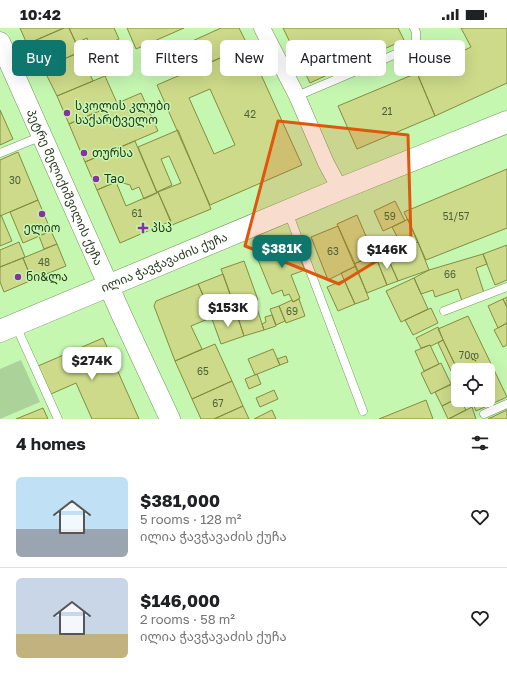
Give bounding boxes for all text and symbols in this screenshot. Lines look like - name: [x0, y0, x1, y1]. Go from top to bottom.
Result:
- text: 10:42: [20, 5, 61, 23]
- chip: Buy: [12, 40, 66, 76]
- chip: Rent: [74, 40, 133, 76]
- chip: Filters: [141, 40, 212, 76]
- chip: New: [220, 40, 278, 76]
- chip: Apartment: [286, 40, 386, 76]
- chip: House: [394, 40, 465, 76]
- place label: სკოლის კლუბი საქარტველო: [75, 98, 170, 128]
- house number: 21: [382, 105, 392, 117]
- street label: პეტრე მელიქიშვილის ქუჩა: [24, 107, 106, 268]
- marker: სკოლის კლუბი საქარტველო: [62, 108, 72, 118]
- house number: 42: [244, 108, 256, 120]
- place label: თურსა: [92, 145, 133, 160]
- marker: თურსა: [79, 148, 89, 158]
- place label: Tao: [104, 171, 124, 186]
- house number: 30: [9, 174, 21, 186]
- marker: Tao: [91, 174, 101, 184]
- house number: 61: [132, 207, 143, 219]
- marker: ელიო: [37, 209, 47, 219]
- house number: 59: [384, 210, 396, 222]
- house number: 51/57: [443, 210, 469, 222]
- place label: ელიო: [24, 220, 60, 236]
- place label: პსპ: [151, 220, 172, 235]
- marker: პსპ: [138, 223, 148, 233]
- street label: ილია ჭავჭავაძის ქუჩა: [99, 229, 230, 295]
- pin: $381K: [254, 235, 310, 269]
- pin: $146K: [359, 236, 415, 270]
- text: $381K: [261, 240, 303, 256]
- text: $146K: [366, 241, 408, 257]
- house number: 63: [327, 245, 339, 257]
- house number: 48: [38, 256, 50, 268]
- house number: 66: [444, 268, 456, 280]
- place label: ნი&ლა: [26, 269, 68, 285]
- marker: ნი&ლა: [13, 272, 23, 282]
- pin: $153K: [200, 294, 256, 328]
- text: $153K: [208, 299, 248, 315]
- house number: 69: [286, 305, 298, 317]
- pin: $274K: [64, 347, 120, 381]
- house number: 70დ: [459, 349, 479, 362]
- text: $274K: [71, 352, 113, 368]
- map controls: [451, 363, 495, 407]
- button: locate: [451, 363, 495, 407]
- house number: 65: [197, 365, 209, 377]
- house number: 67: [212, 397, 224, 409]
- icon: filters: [469, 432, 491, 454]
- text: 4 homes: [16, 433, 86, 454]
- text: $381,000: [140, 490, 220, 511]
- icon: home: [48, 493, 96, 541]
- icon: heart: [469, 506, 491, 528]
- text: 5 rooms · 128 m²: [140, 511, 241, 527]
- text: ილია ჭავჭავაძის ქუჩა: [140, 528, 287, 544]
- text: $146,000: [140, 590, 220, 611]
- icon: home: [48, 594, 96, 642]
- icon: heart: [469, 607, 491, 629]
- text: 2 rooms · 58 m²: [140, 611, 235, 627]
- text: ილია ჭავჭავაძის ქუჩა: [140, 628, 287, 644]

